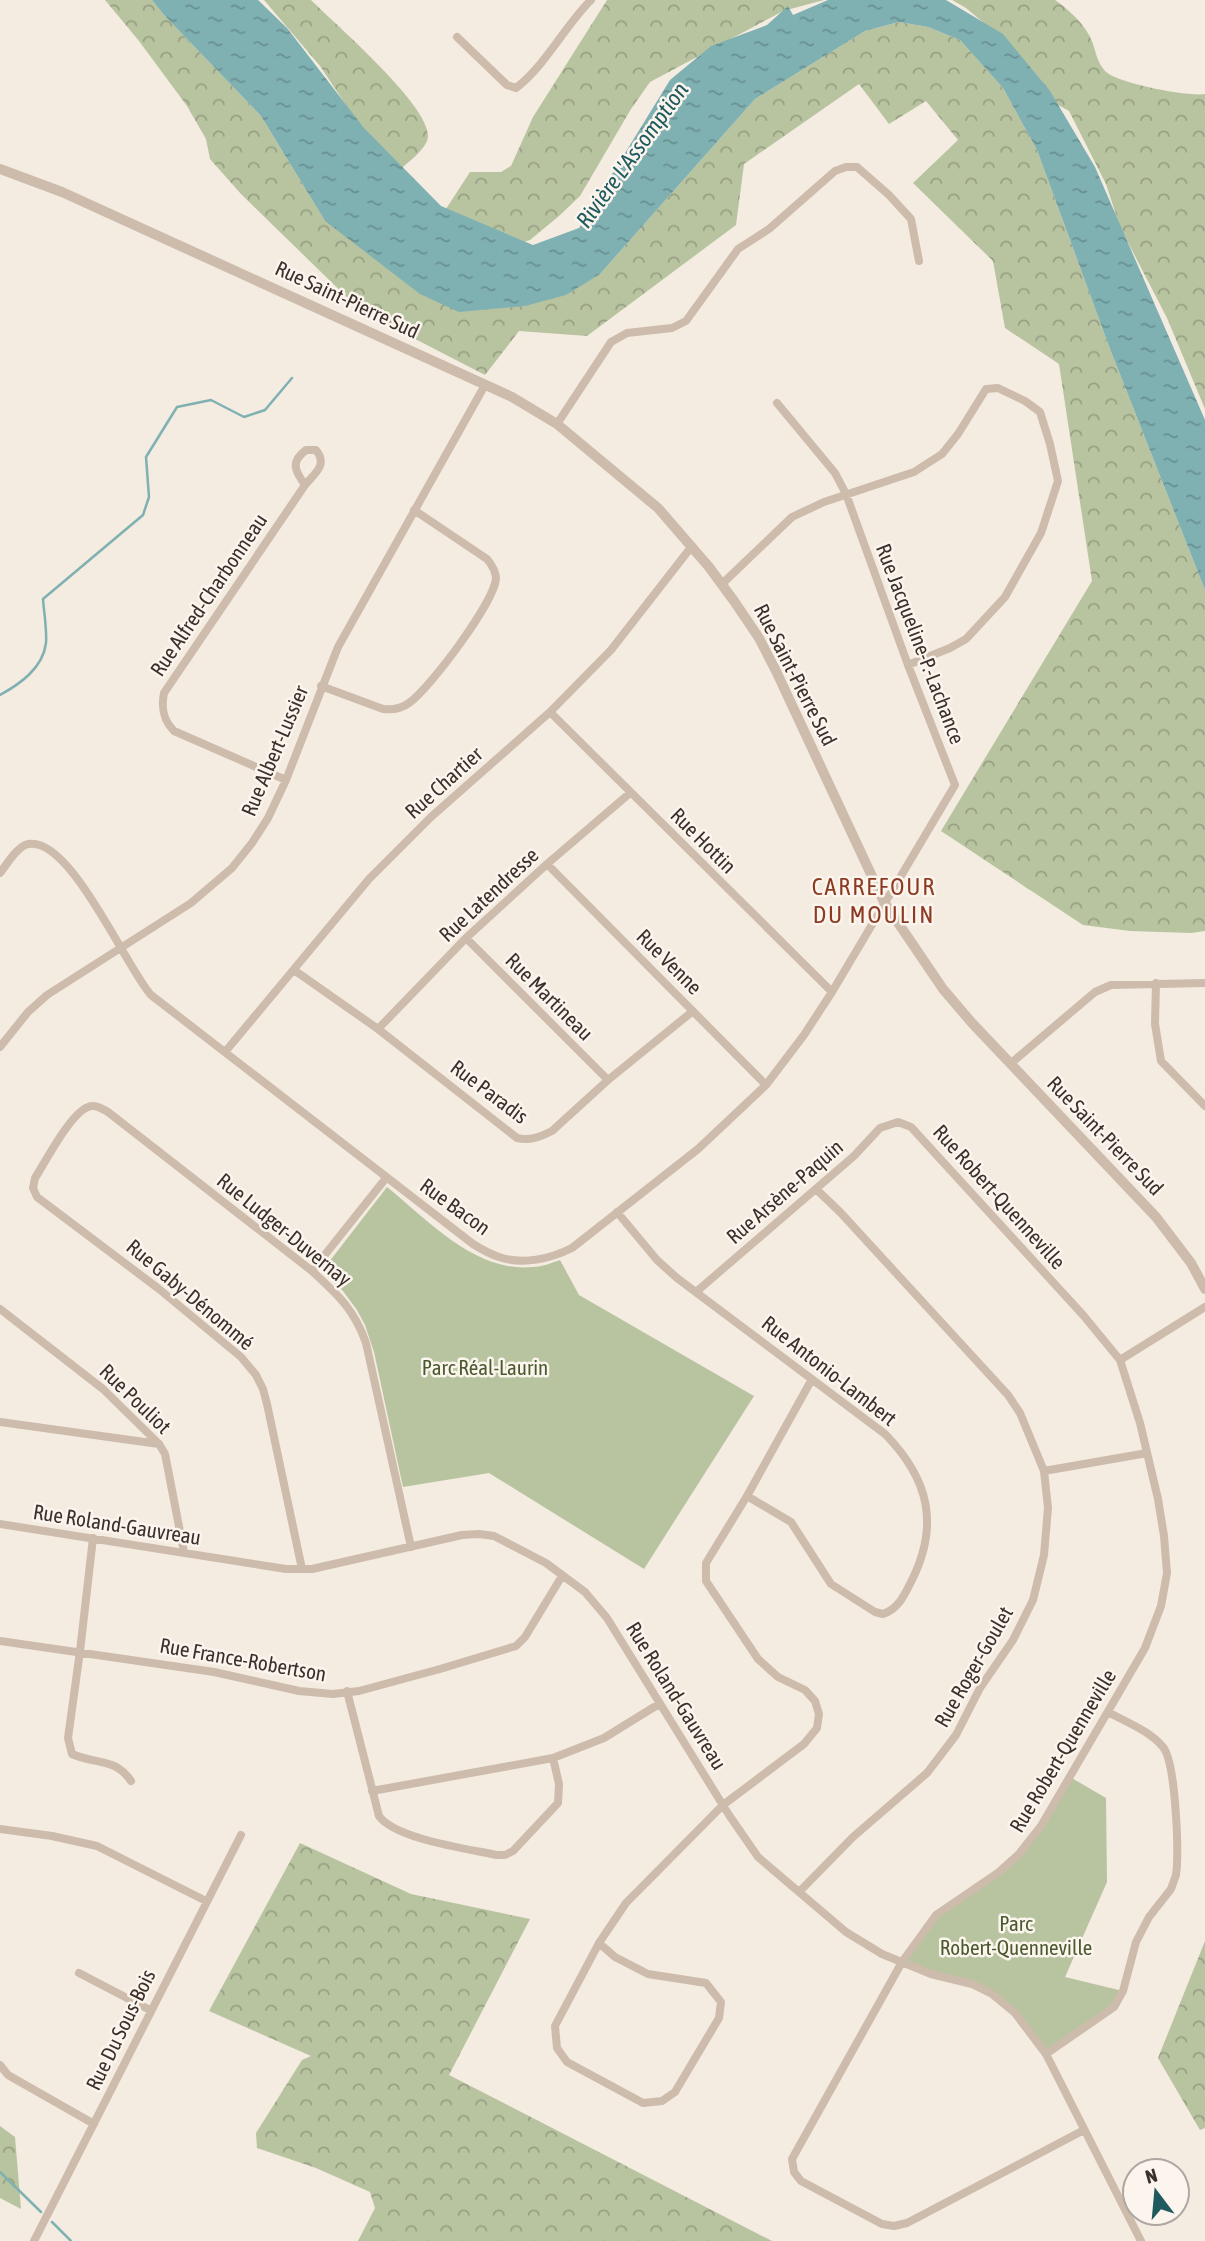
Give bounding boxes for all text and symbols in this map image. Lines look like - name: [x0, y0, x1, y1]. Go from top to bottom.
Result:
- water label: Rivière L'Assomption: [571, 77, 693, 233]
- street label: Rue Saint-Pierre Sud: [272, 255, 423, 343]
- street label: Rue Alfred-Charbonneau: [145, 509, 271, 680]
- street label: Rue Jacqueline-P.-Lachance: [872, 540, 970, 747]
- street label: Rue Saint-Pierre Sud: [750, 600, 842, 749]
- street label: Rue Albert-Lussier: [236, 681, 313, 819]
- street label: Rue Chartier: [400, 741, 487, 823]
- street label: Rue Hottin: [666, 803, 741, 878]
- street label: Rue Latendresse: [434, 842, 543, 946]
- district label: CARREFOUR DU MOULIN: [812, 873, 936, 928]
- street label: Rue Venne: [632, 924, 707, 999]
- street label: Rue Martineau: [501, 948, 598, 1045]
- street label: Rue Paradis: [446, 1054, 533, 1128]
- street label: Rue Saint-Pierre Sud: [1043, 1071, 1169, 1200]
- street label: Rue Robert-Quenneville: [929, 1119, 1071, 1273]
- street label: Rue Arsène-Paquin: [721, 1134, 847, 1248]
- street label: Rue Ludger-Duvernay: [213, 1168, 357, 1291]
- street label: Rue Bacon: [416, 1173, 495, 1240]
- street label: Rue Gaby-Dénommé: [122, 1234, 259, 1354]
- street label: Rue Antonio-Lambert: [758, 1310, 902, 1430]
- park label: Parc Réal-Laurin: [422, 1355, 548, 1379]
- street label: Rue Pouliot: [95, 1359, 176, 1438]
- street label: Rue Roland-Gauvreau: [32, 1499, 203, 1549]
- street label: Rue Roger-Goulet: [929, 1602, 1017, 1731]
- street label: Rue Roland-Gauvreau: [622, 1617, 732, 1774]
- street label: Rue France-Robertson: [158, 1633, 328, 1685]
- street label: Rue Robert-Quenneville: [1004, 1665, 1120, 1836]
- park label: Parc Robert-Quenneville: [940, 1911, 1092, 1959]
- street label: Rue Du Sous-Bois: [81, 1965, 160, 2094]
- north arrow: [1121, 2157, 1191, 2227]
- text: N: [1143, 2164, 1160, 2188]

